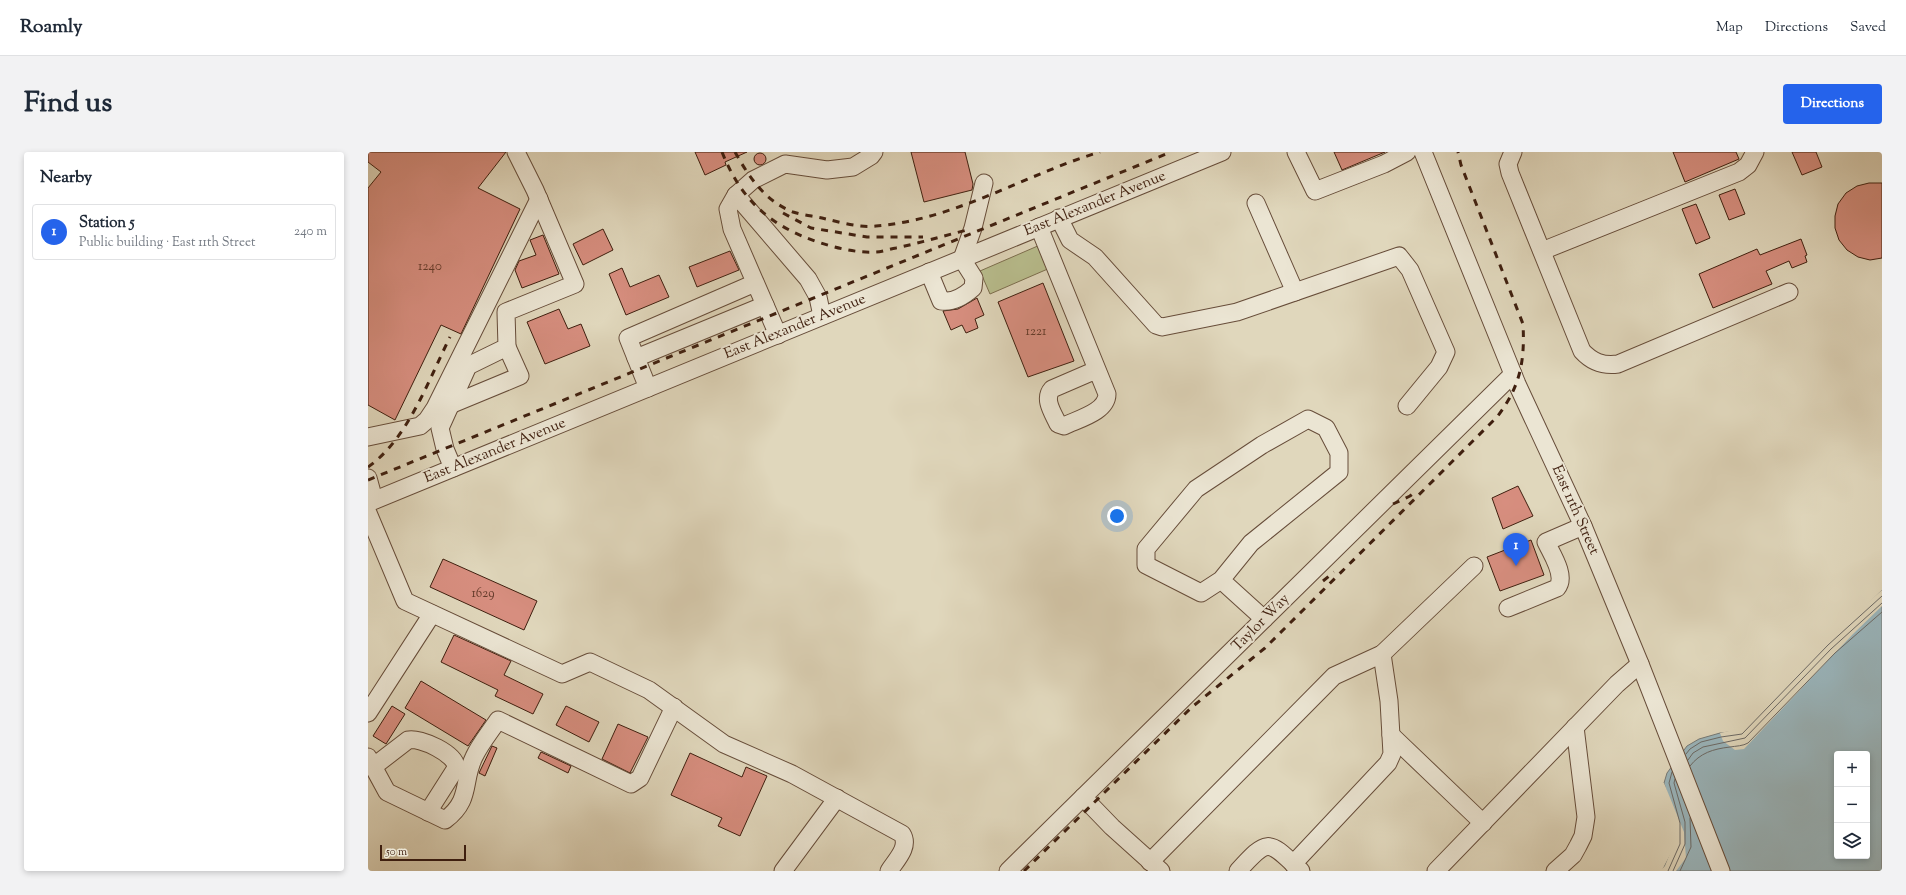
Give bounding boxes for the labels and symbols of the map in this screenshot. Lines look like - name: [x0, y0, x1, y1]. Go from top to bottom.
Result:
- street label: East Alexander Avenue: [1021, 166, 1169, 242]
- house number: 1240: [418, 258, 442, 276]
- street label: East Alexander Avenue: [721, 289, 869, 365]
- house number: 1221: [1025, 323, 1047, 341]
- street label: East Alexander Avenue: [421, 413, 569, 489]
- street label: East 11th Street: [1546, 462, 1604, 558]
- your location: [1107, 506, 1127, 526]
- pin: 1: [1503, 533, 1529, 566]
- house number: 1629: [471, 585, 495, 603]
- street label: Taylor Way: [1227, 589, 1295, 657]
- scale bar: [380, 843, 466, 862]

